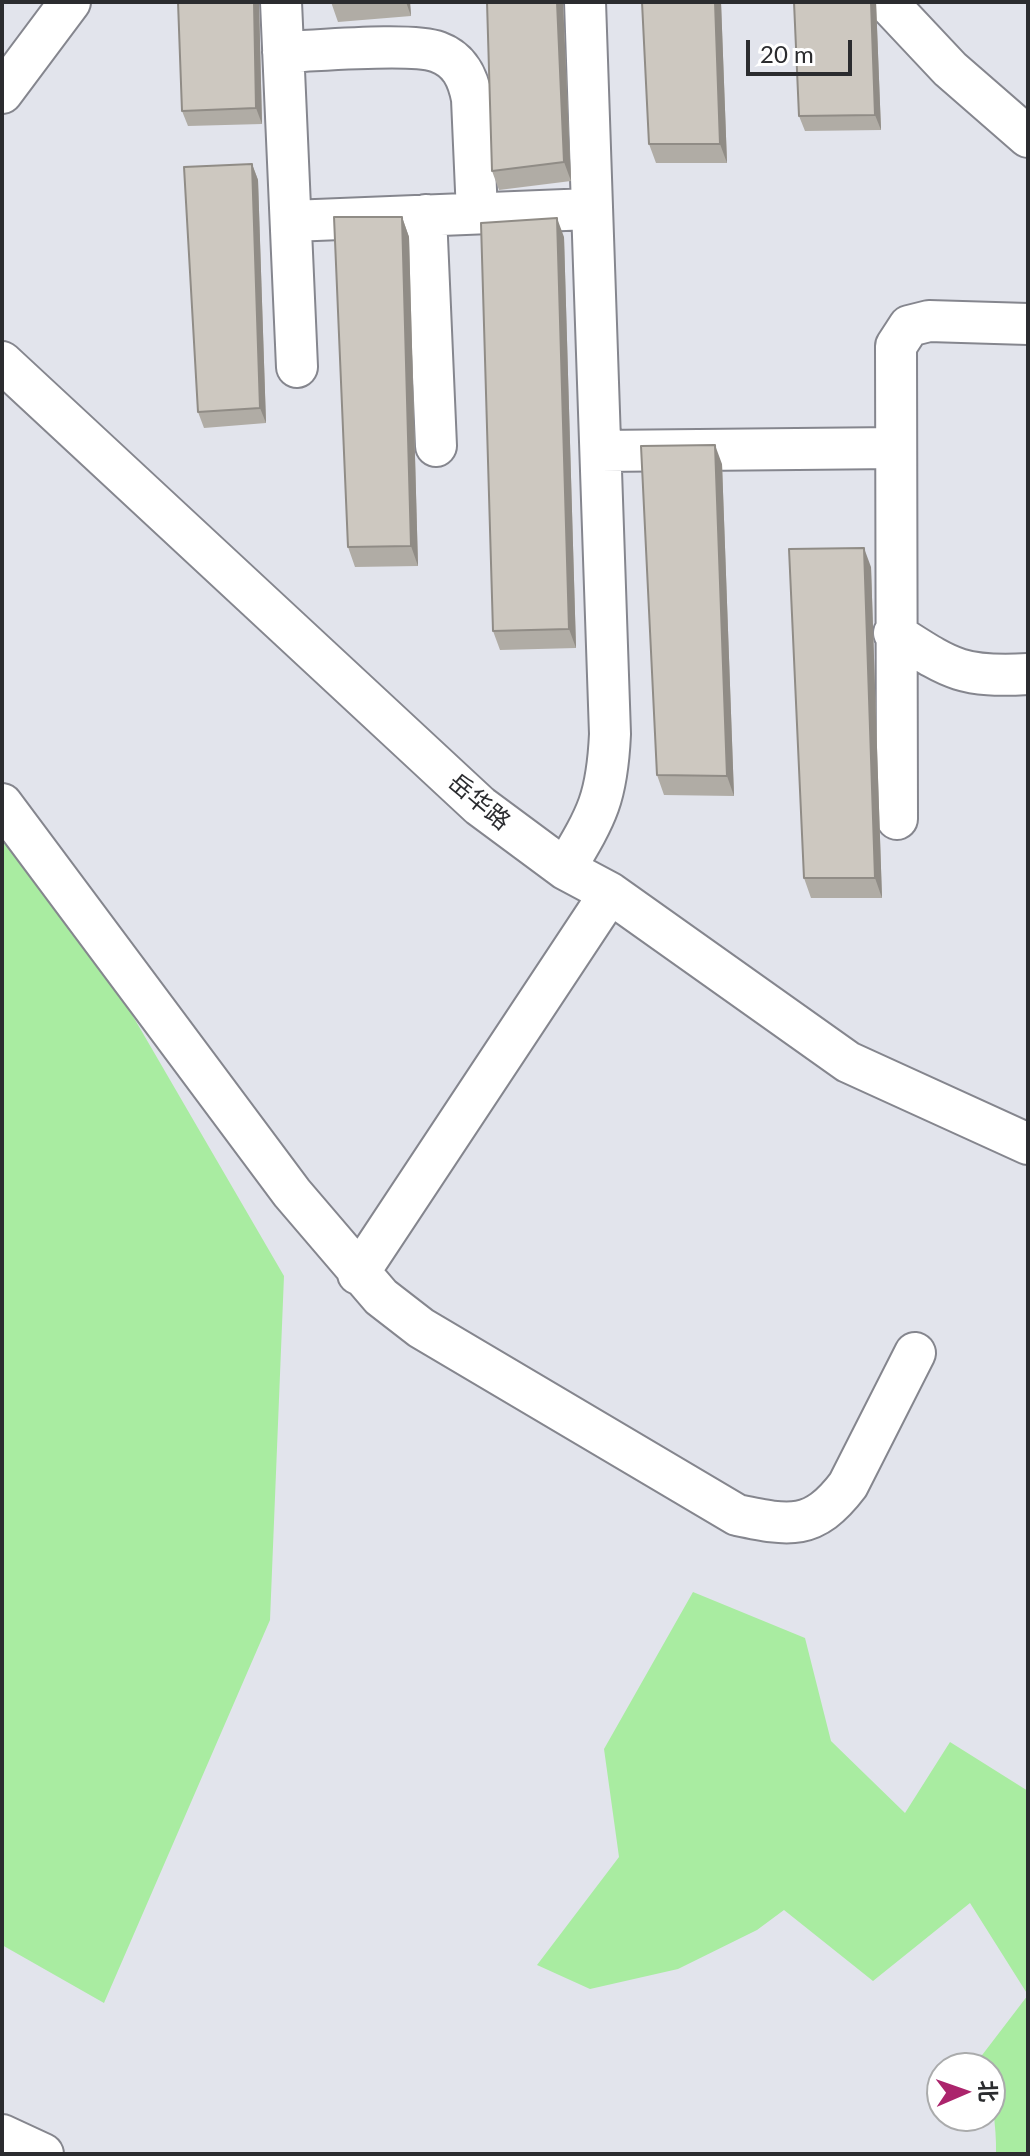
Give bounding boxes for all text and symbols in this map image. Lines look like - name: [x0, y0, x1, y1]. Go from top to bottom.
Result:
- scale bar: [750, 24, 856, 74]
- text: 20 m: [760, 39, 814, 68]
- street label: 岳华路: [442, 768, 516, 836]
- north arrow: [926, 2052, 1006, 2132]
- text: 北: [975, 2080, 1002, 2103]

